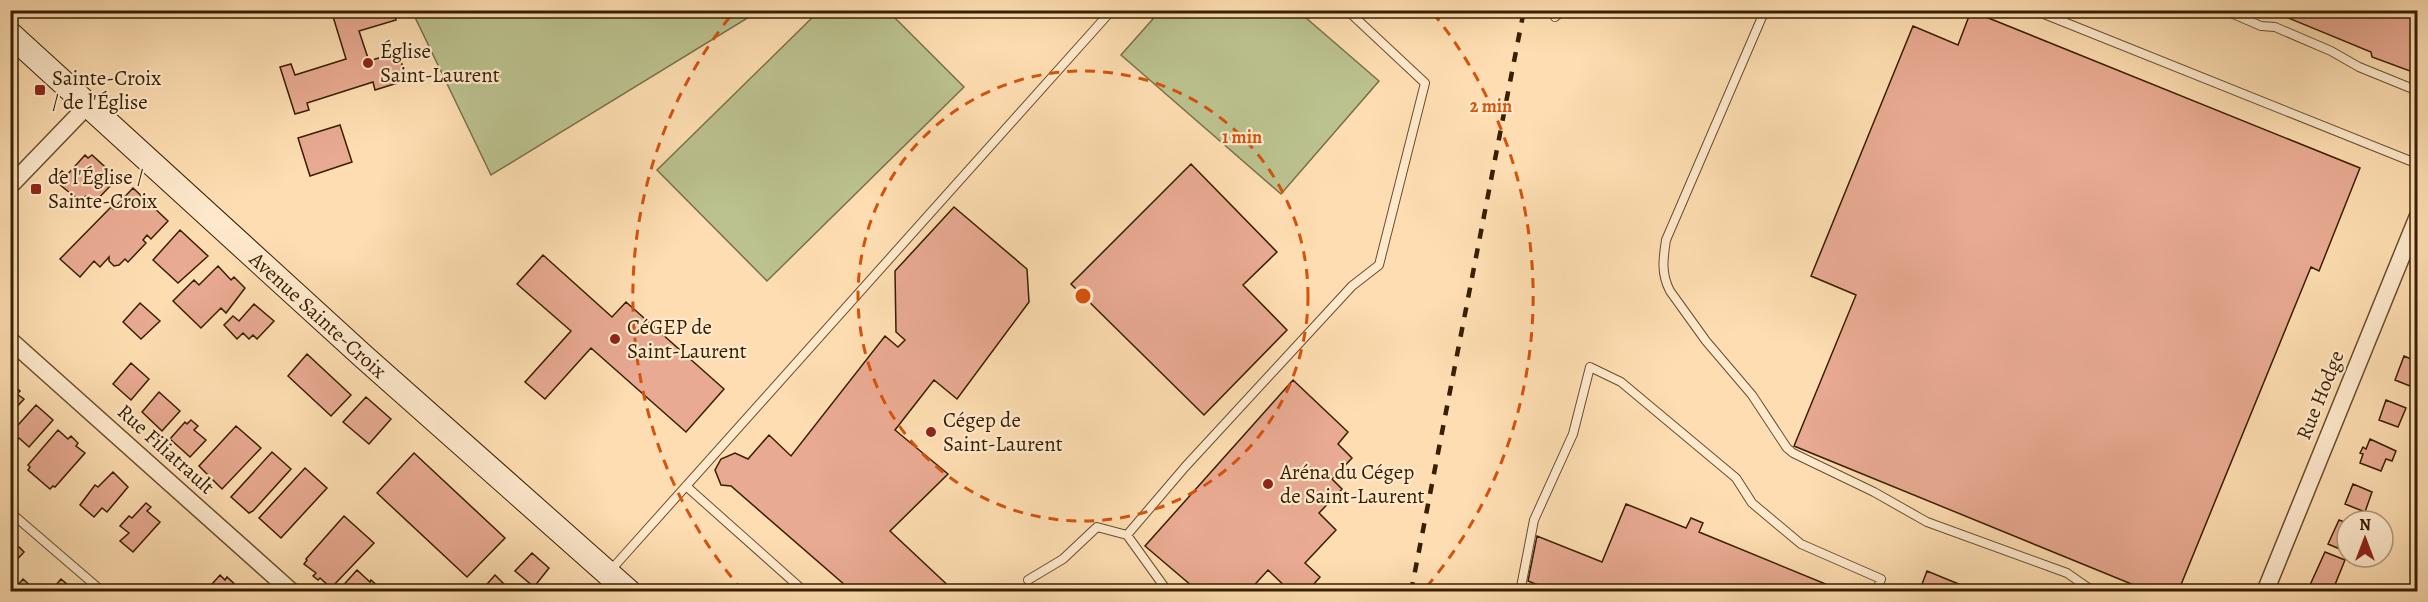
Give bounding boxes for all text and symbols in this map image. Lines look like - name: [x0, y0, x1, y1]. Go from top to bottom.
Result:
- place label: Église Saint-Laurent: [380, 37, 500, 89]
- marker: Église Saint-Laurent: [361, 56, 375, 70]
- place label: Sainte-Croix / de l'Église: [52, 64, 161, 116]
- marker: Sainte-Croix / de l'Église: [33, 83, 47, 97]
- text: 2 min: [1470, 94, 1512, 118]
- text: 1 min: [1222, 125, 1262, 149]
- place label: de l'Église / Sainte-Croix: [48, 163, 157, 215]
- marker: de l'Église / Sainte-Croix: [29, 182, 43, 196]
- street label: Avenue Sainte-Croix: [243, 245, 393, 385]
- centre of rings: [1073, 286, 1093, 306]
- place label: CéGEP de Saint-Laurent: [627, 313, 747, 365]
- marker: CéGEP de Saint-Laurent: [608, 332, 622, 346]
- street label: Rue Hodge: [2289, 346, 2351, 444]
- street label: Rue Filiatrault: [111, 398, 221, 500]
- place label: Cégep de Saint-Laurent: [943, 406, 1063, 458]
- marker: Cégep de Saint-Laurent: [924, 425, 938, 439]
- place label: Aréna du Cégep de Saint-Laurent: [1279, 458, 1425, 510]
- marker: Aréna du Cégep de Saint-Laurent: [1261, 477, 1275, 491]
- north arrow: [2335, 509, 2395, 569]
- text: N: [2359, 514, 2371, 536]

